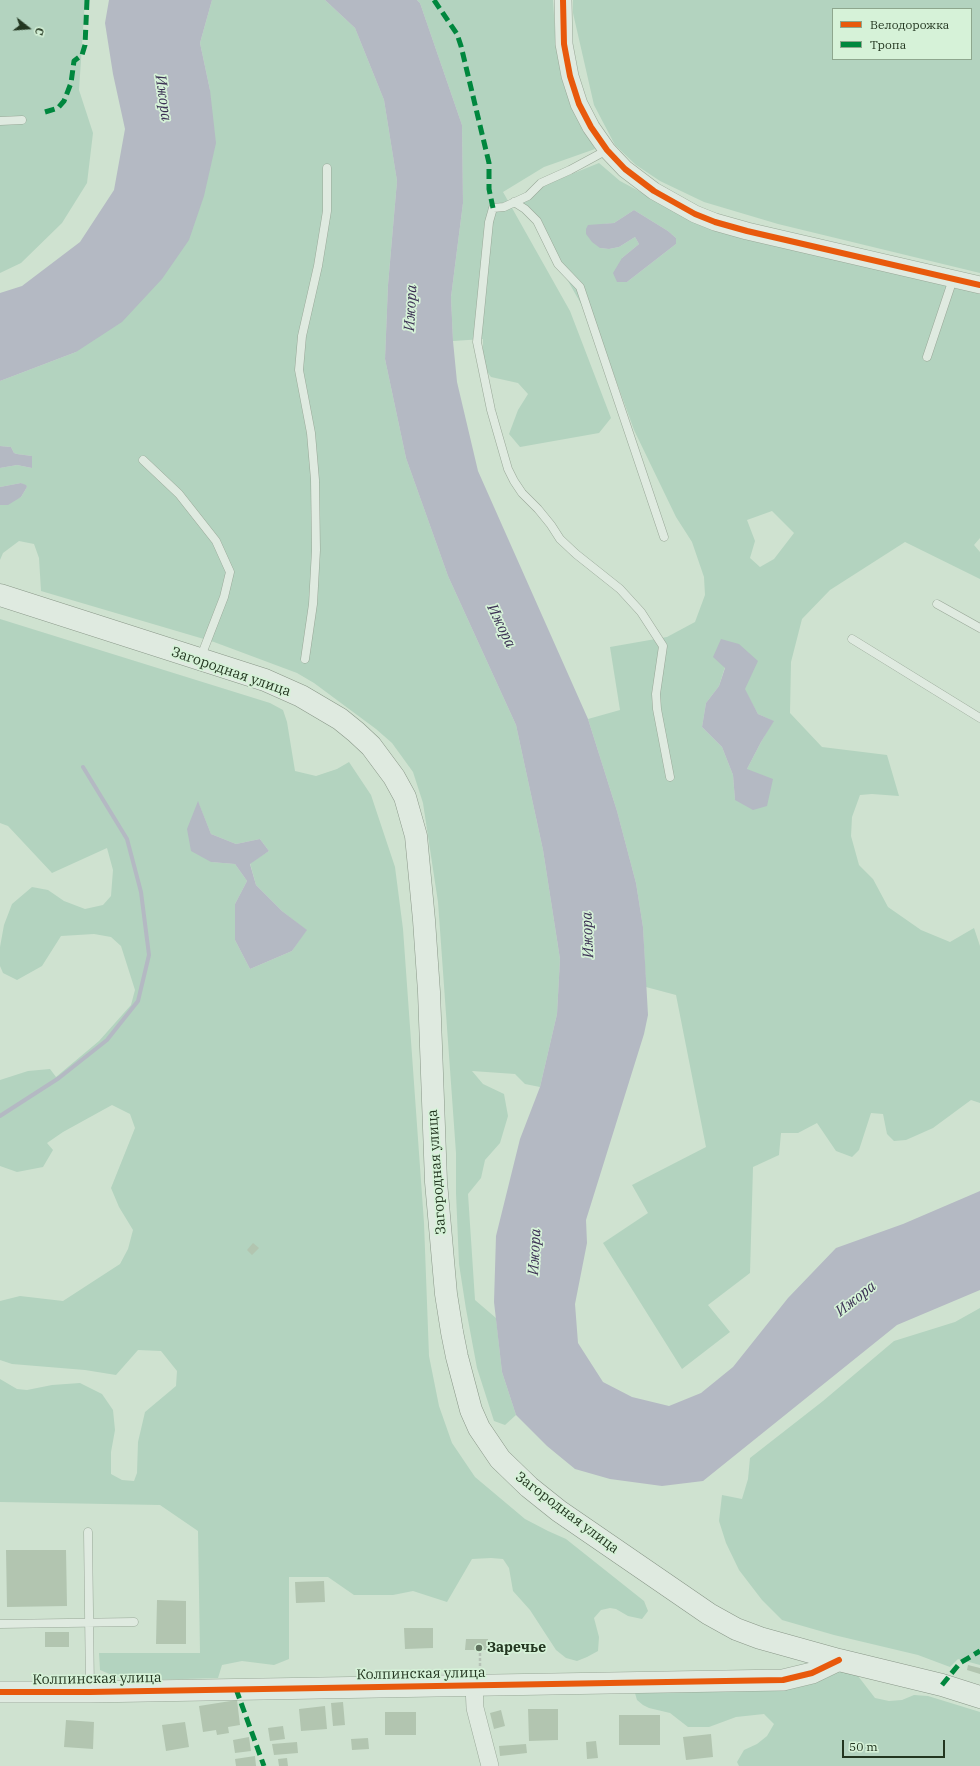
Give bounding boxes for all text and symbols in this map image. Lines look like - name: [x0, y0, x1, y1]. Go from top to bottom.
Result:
- north arrow: [8, 8, 48, 48]
- legend: [832, 8, 972, 60]
- text: Велодорожка: [870, 17, 949, 32]
- text: С: [32, 26, 47, 37]
- text: Тропа: [870, 37, 906, 52]
- water label: Ижора: [151, 74, 175, 122]
- water label: Ижора: [401, 284, 421, 332]
- water label: Ижора: [483, 601, 519, 651]
- street label: Загородная улица: [169, 644, 293, 700]
- water label: Ижора: [578, 911, 598, 959]
- street label: Загородная улица: [424, 1109, 450, 1235]
- water label: Ижора: [525, 1228, 545, 1276]
- water label: Ижора: [832, 1278, 880, 1320]
- street label: Загородная улица: [512, 1469, 622, 1557]
- place label: Заречье: [487, 1640, 546, 1656]
- marker: Заречье: [474, 1643, 484, 1653]
- street label: Колпинская улица: [356, 1664, 486, 1684]
- street label: Колпинская улица: [32, 1669, 162, 1689]
- scale bar: [844, 1732, 947, 1758]
- text: 50 m: [849, 1739, 878, 1754]

